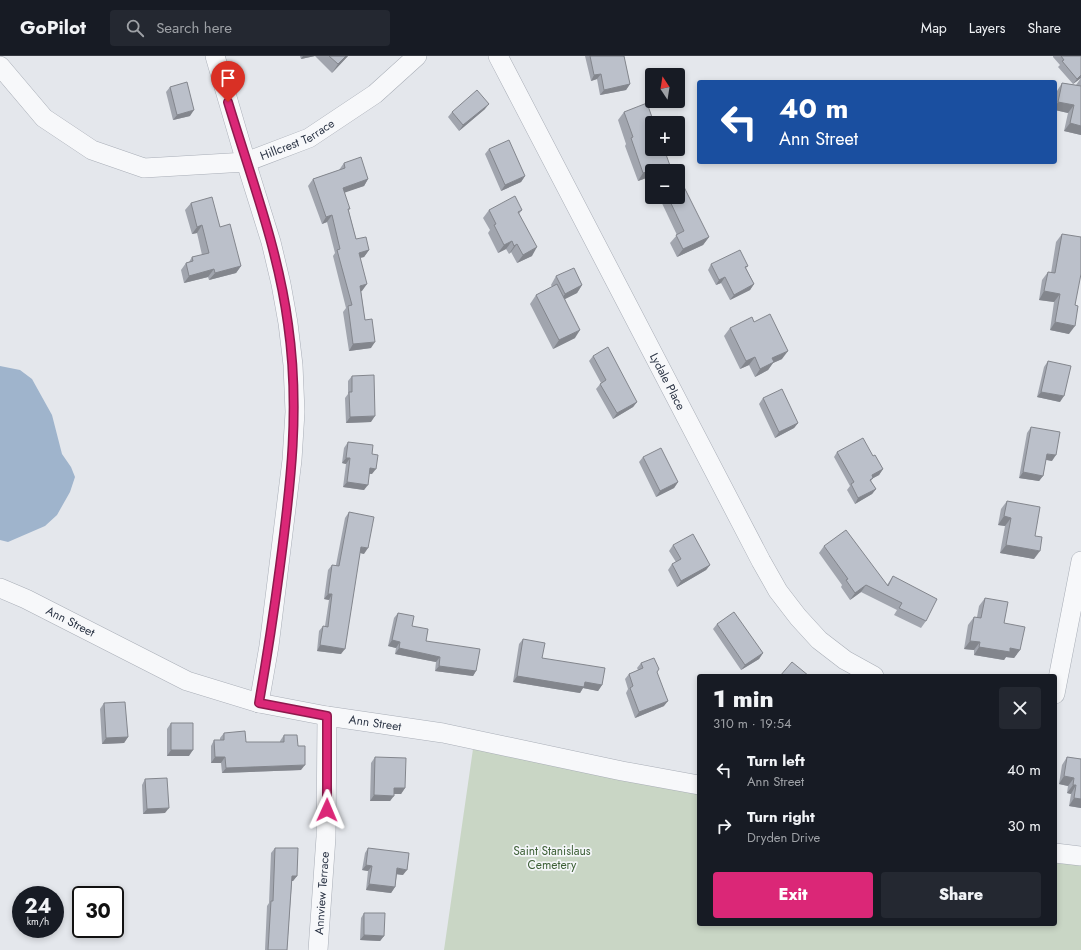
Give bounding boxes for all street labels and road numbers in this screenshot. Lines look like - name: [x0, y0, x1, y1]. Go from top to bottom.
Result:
- street label: Hillcrest Terrace: [257, 114, 338, 165]
- street label: Lydale Place: [645, 350, 690, 413]
- street label: Ann Street: [43, 602, 98, 642]
- street label: Ann Street: [348, 710, 403, 736]
- street label: Annview Terrace: [310, 851, 334, 935]

